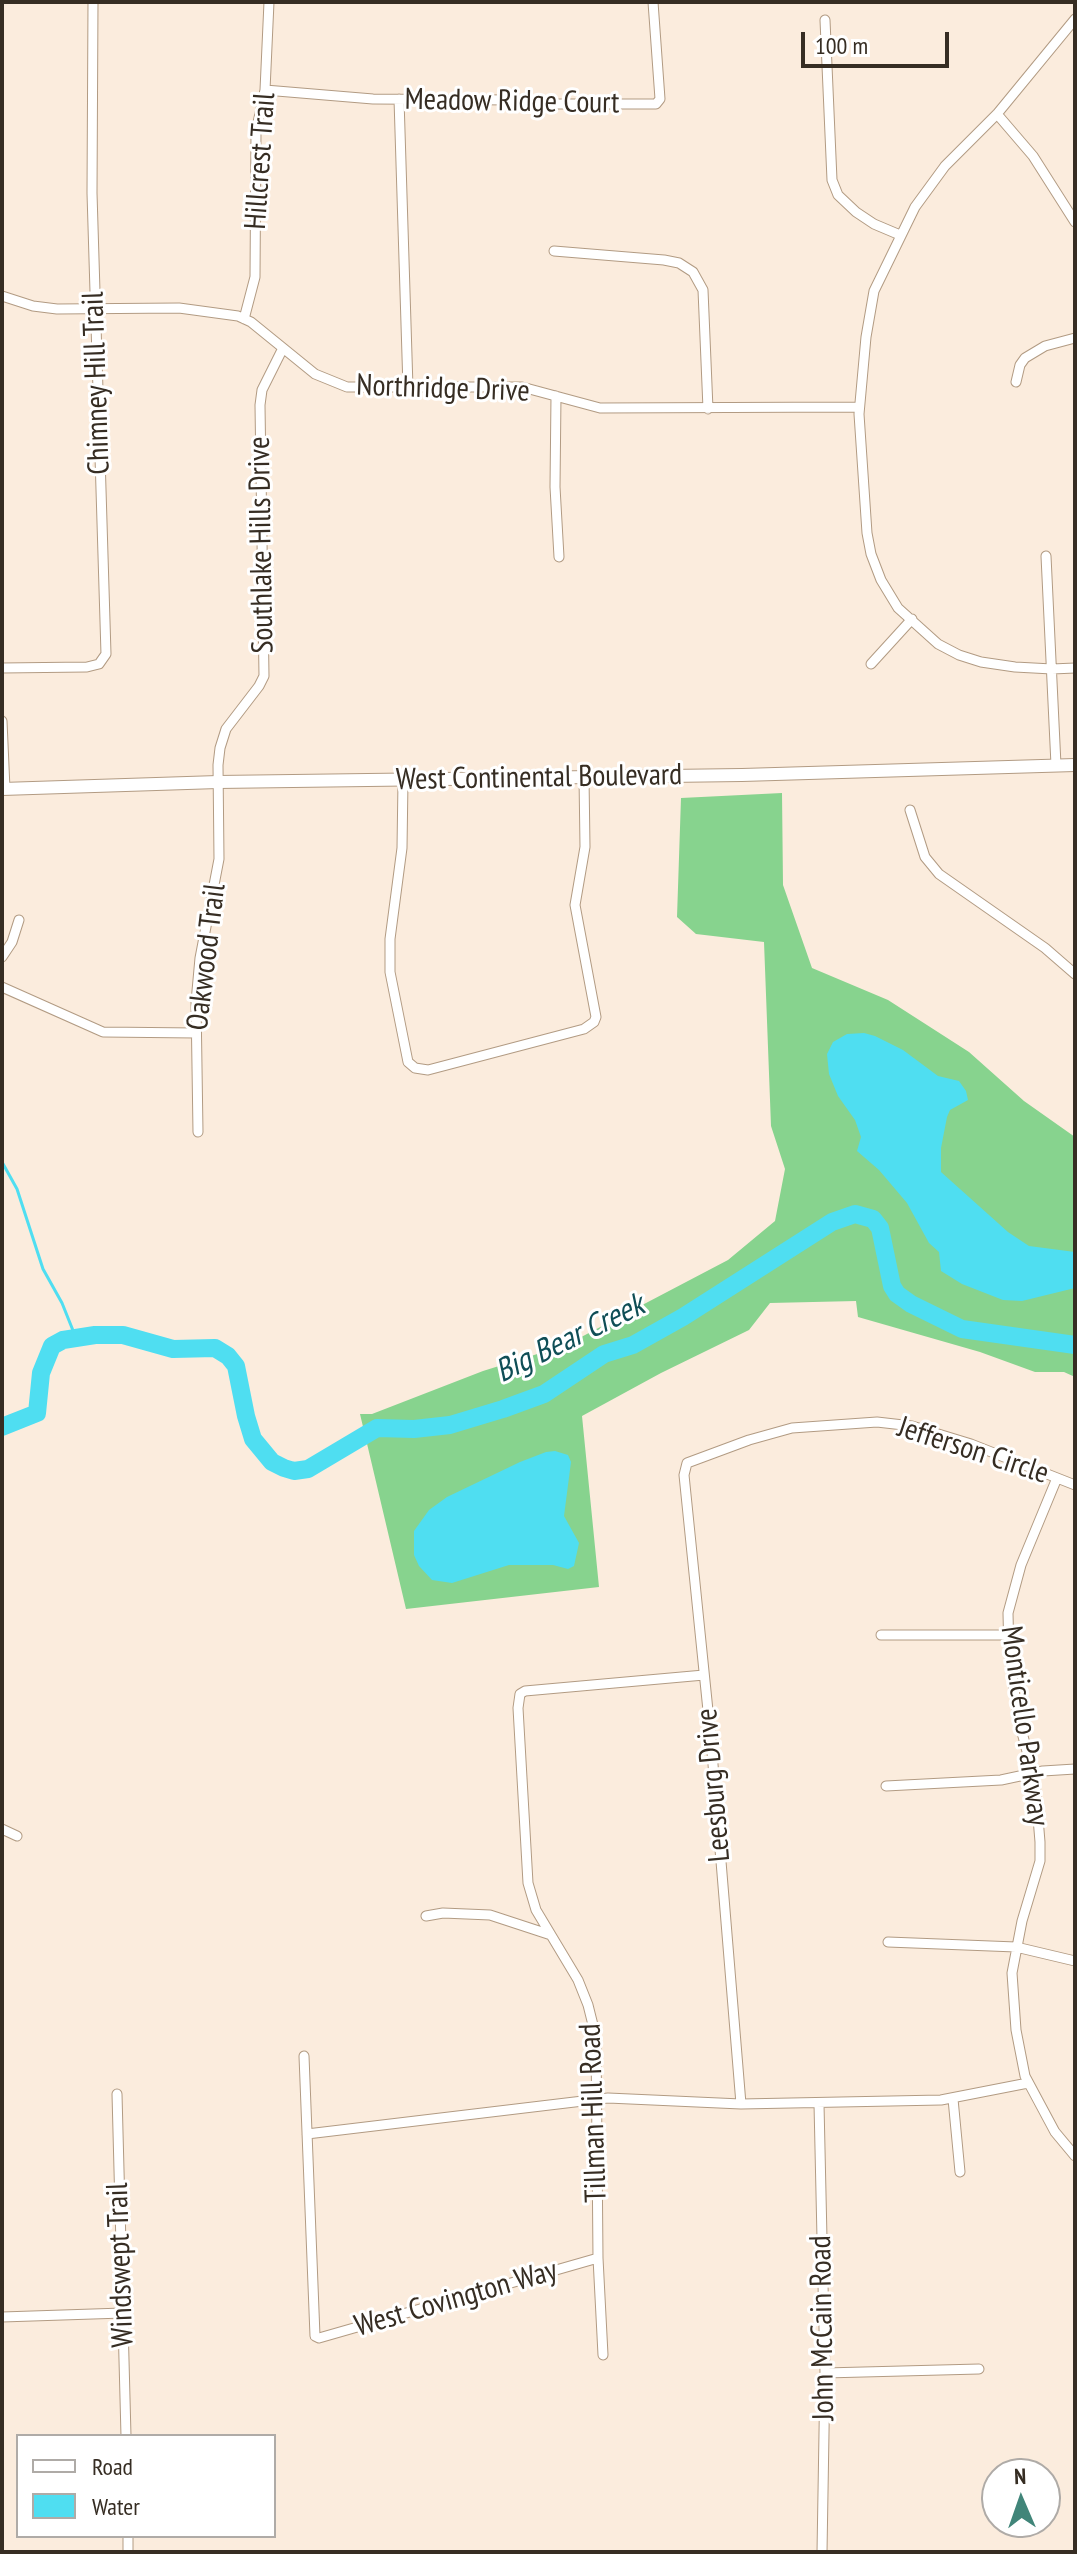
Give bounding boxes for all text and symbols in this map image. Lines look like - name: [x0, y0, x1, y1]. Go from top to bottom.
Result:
- scale bar: [805, 16, 953, 66]
- text: 100 m: [815, 30, 868, 61]
- street label: Meadow Ridge Court: [404, 82, 620, 122]
- street label: Hillcrest Trail: [238, 91, 284, 231]
- street label: Chimney Hill Trail: [76, 291, 118, 475]
- street label: Northridge Drive: [356, 368, 530, 410]
- street label: Southlake Hills Drive: [242, 436, 282, 654]
- street label: West Continental Boulevard: [396, 758, 682, 798]
- street label: Oakwood Trail: [180, 882, 234, 1032]
- water label: Big Bear Creek: [489, 1286, 651, 1392]
- street label: Jefferson Circle: [893, 1410, 1053, 1492]
- street label: Monticello Parkway: [992, 1624, 1056, 1828]
- street label: Leesburg Drive: [689, 1707, 739, 1863]
- street label: Tillman Hill Road: [573, 2023, 615, 2203]
- street label: Windswept Trail: [100, 2182, 142, 2348]
- street label: John McCain Road: [803, 2235, 843, 2421]
- street label: West Covington Way: [351, 2253, 561, 2345]
- legend: [16, 2434, 276, 2538]
- text: Road: [92, 2451, 133, 2482]
- north arrow: [981, 2458, 1061, 2538]
- text: N: [1014, 2462, 1027, 2490]
- text: Water: [92, 2491, 140, 2522]

